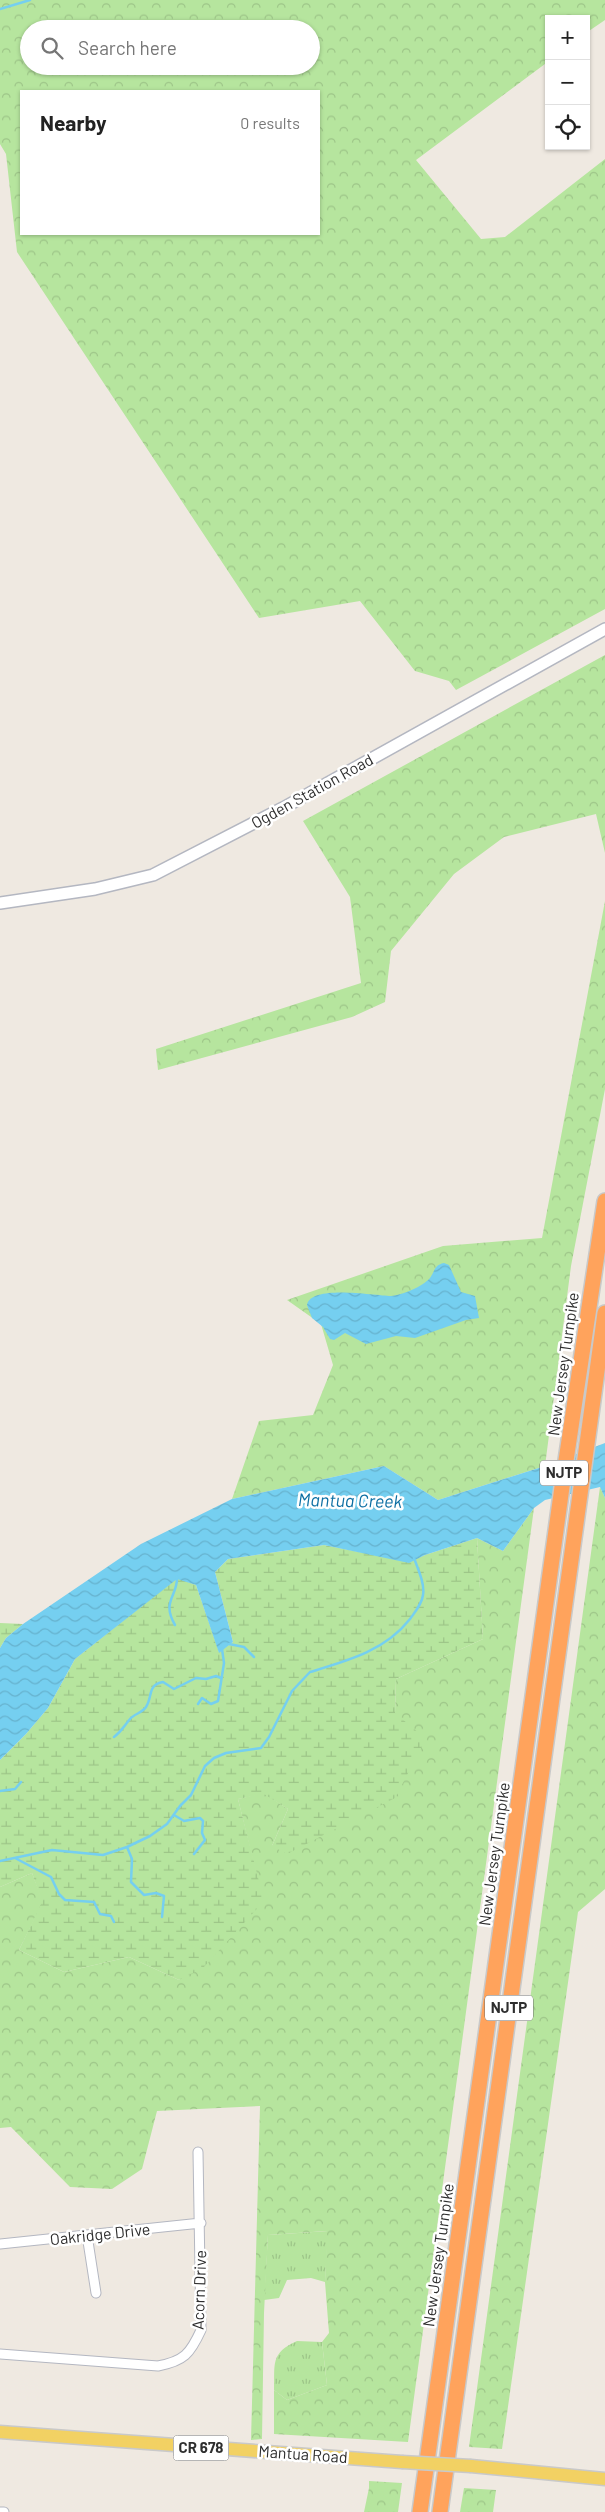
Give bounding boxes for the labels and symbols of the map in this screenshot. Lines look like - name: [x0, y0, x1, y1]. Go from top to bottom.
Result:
- street label: Ogden Station Road: [247, 749, 376, 832]
- street label: New Jersey Turnpike: [543, 1291, 582, 1437]
- road number: NJTP: [540, 1460, 588, 1486]
- water label: Mantua Creek: [298, 1488, 403, 1512]
- street label: New Jersey Turnpike: [474, 1781, 513, 1927]
- road number: NJTP: [485, 1996, 533, 2020]
- street label: New Jersey Turnpike: [418, 2182, 457, 2328]
- street label: Oakridge Drive: [49, 2219, 151, 2248]
- street label: Acorn Drive: [188, 2250, 209, 2330]
- road number: CR 678: [174, 2436, 228, 2460]
- street label: Mantua Road: [258, 2441, 348, 2466]

